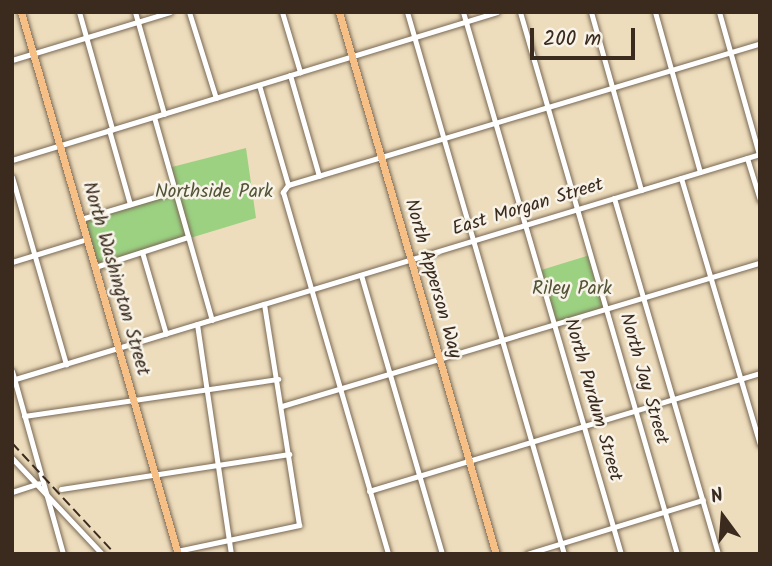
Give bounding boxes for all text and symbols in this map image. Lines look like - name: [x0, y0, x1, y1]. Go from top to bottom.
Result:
- scale bar: [534, 14, 639, 58]
- text: 200 m: [543, 23, 601, 56]
- street label: East Morgan Street: [450, 174, 606, 242]
- street label: North Washington Street: [76, 179, 154, 379]
- park label: Northside Park: [155, 182, 273, 204]
- street label: North Apperson Way: [398, 197, 466, 361]
- park label: Riley Park: [532, 279, 612, 301]
- street label: North Jay Street: [613, 311, 673, 447]
- street label: North Purdum Street: [558, 316, 626, 484]
- text: N: [707, 481, 727, 513]
- north arrow: [688, 482, 758, 552]

